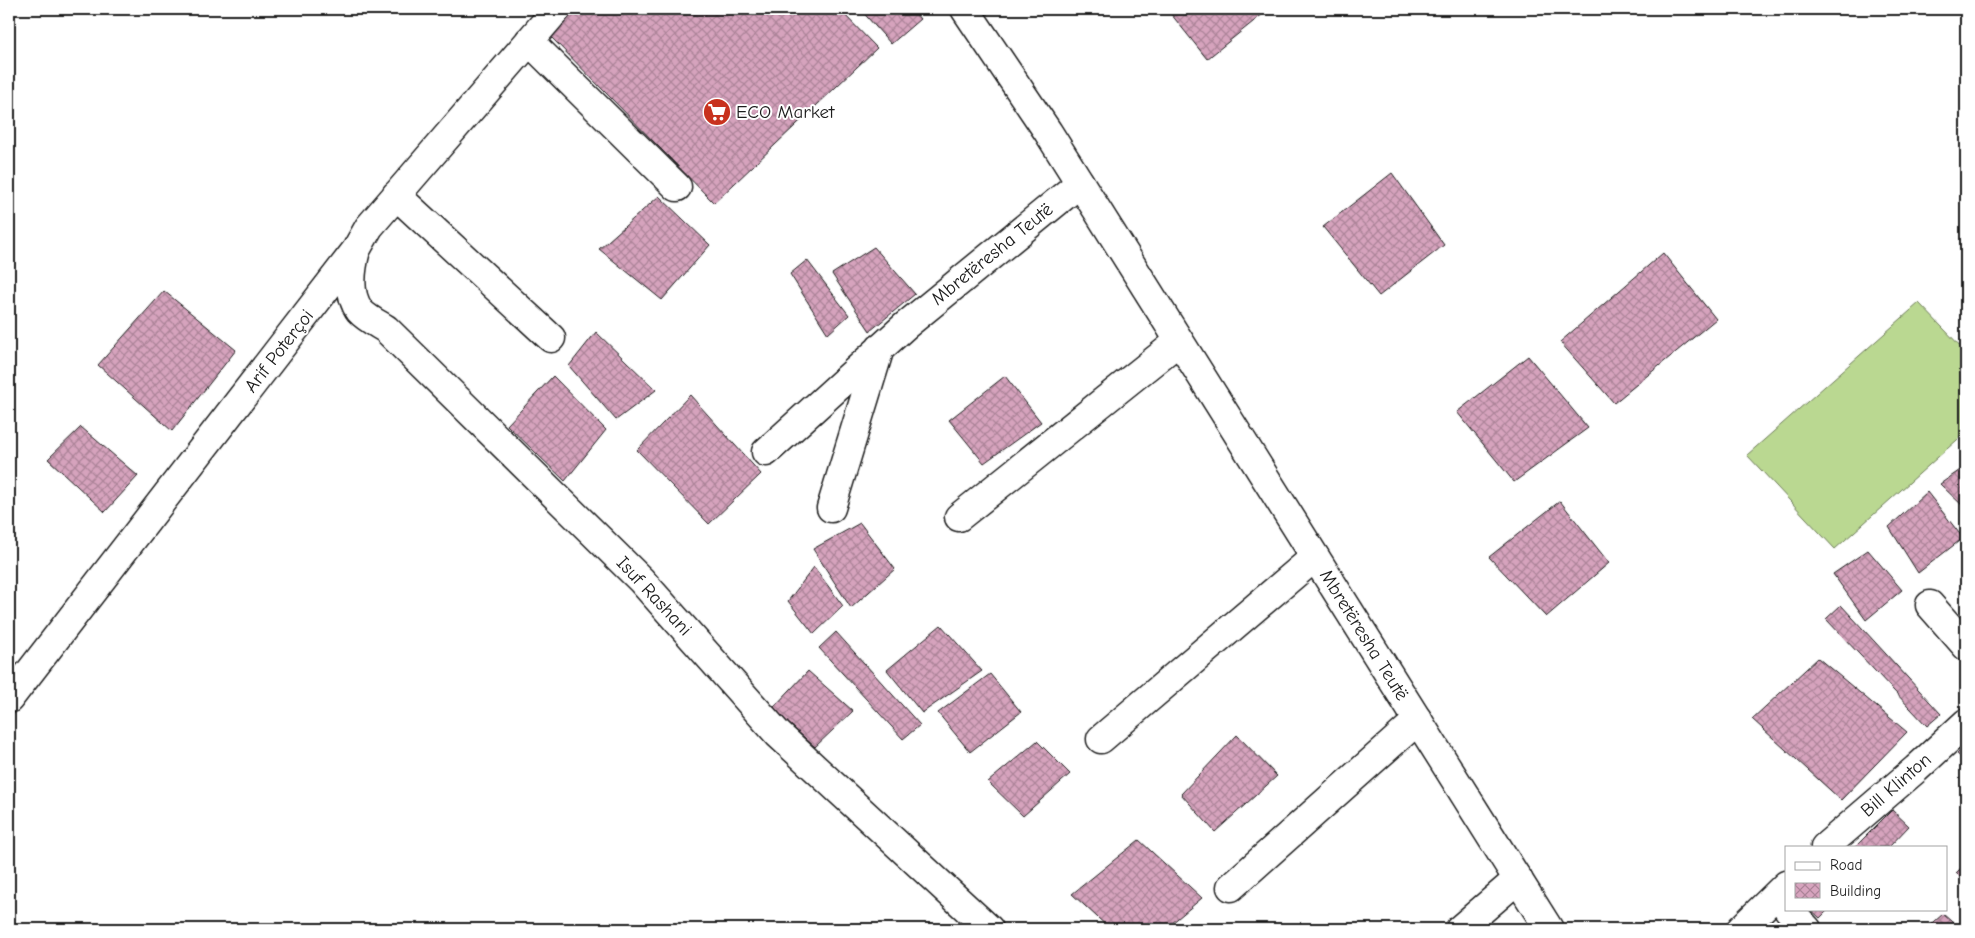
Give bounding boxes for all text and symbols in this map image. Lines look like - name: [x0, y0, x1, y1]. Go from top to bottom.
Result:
- supermarket icon: ECO Market: [702, 97, 732, 127]
- place label: ECO Market: [736, 101, 835, 123]
- street label: Mbretëresha Teutë: [927, 198, 1057, 310]
- street label: Arif Poterçoi: [240, 305, 318, 397]
- street label: Isuf Rashani: [612, 552, 696, 640]
- street label: Mbretëresha Teutë: [1315, 565, 1413, 705]
- street label: Bill Klinton: [1856, 749, 1936, 821]
- legend: [1785, 846, 1948, 910]
- text: Road: [1830, 856, 1862, 874]
- text: Building: [1830, 882, 1881, 900]

